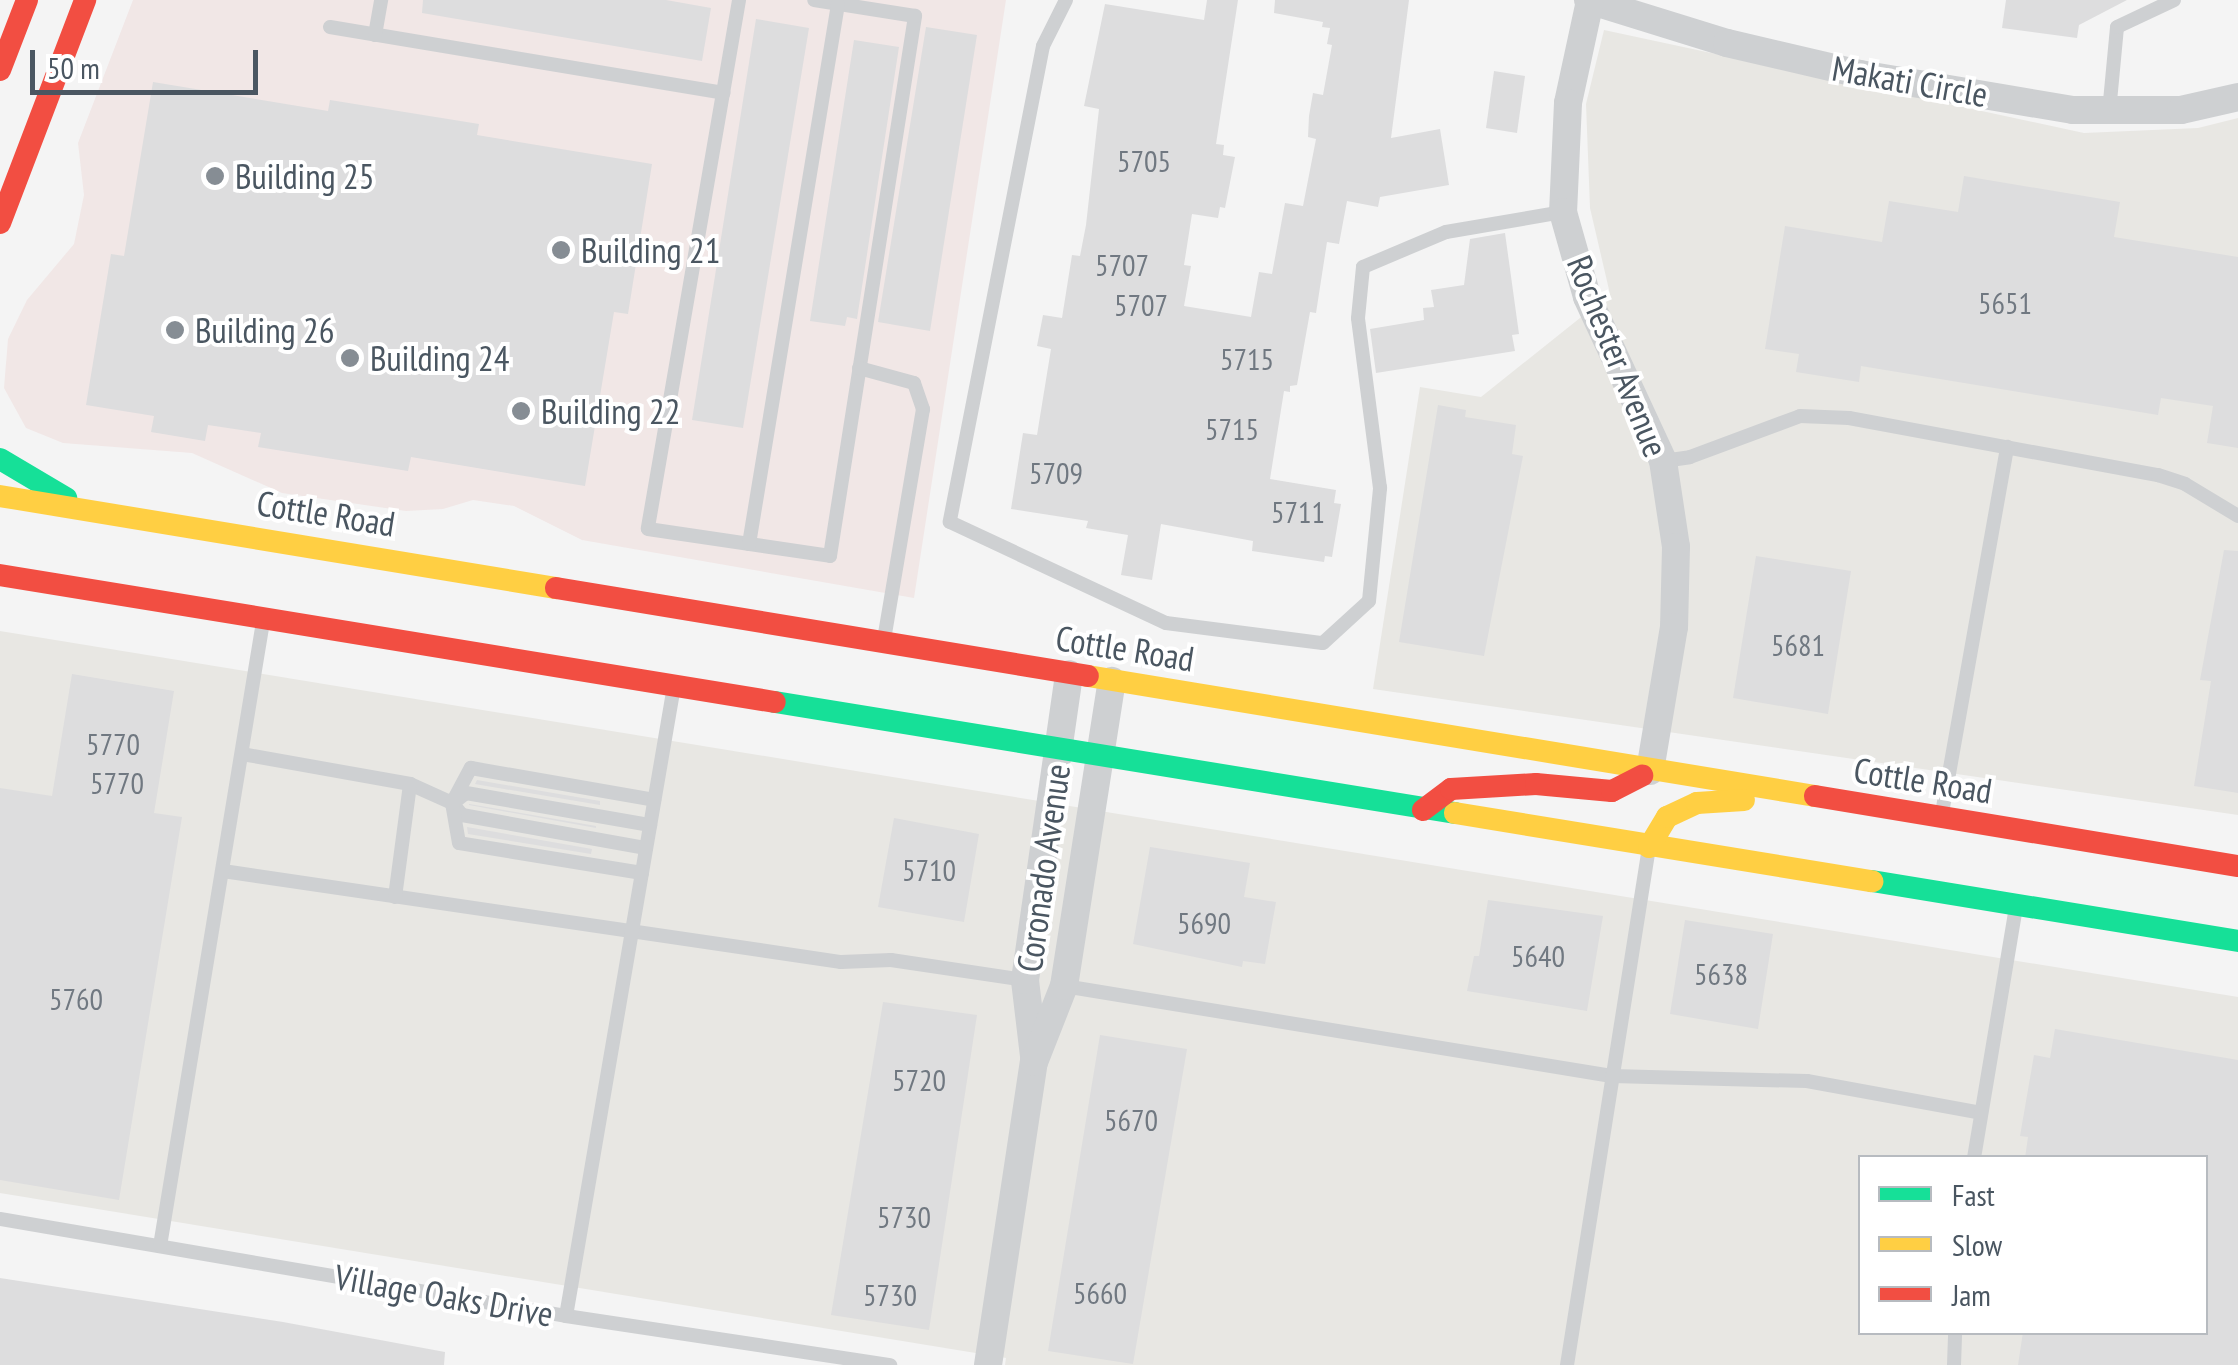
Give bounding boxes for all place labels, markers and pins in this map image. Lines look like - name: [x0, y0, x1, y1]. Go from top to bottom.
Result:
- place label: Building 25: [235, 155, 375, 197]
- marker: Building 25: [204, 165, 226, 187]
- place label: Building 21: [581, 229, 721, 271]
- marker: Building 21: [550, 239, 572, 261]
- place label: Building 26: [195, 309, 335, 351]
- marker: Building 26: [164, 319, 186, 341]
- place label: Building 24: [370, 337, 510, 379]
- marker: Building 24: [339, 347, 361, 369]
- place label: Building 22: [541, 390, 681, 432]
- marker: Building 22: [510, 400, 532, 422]

